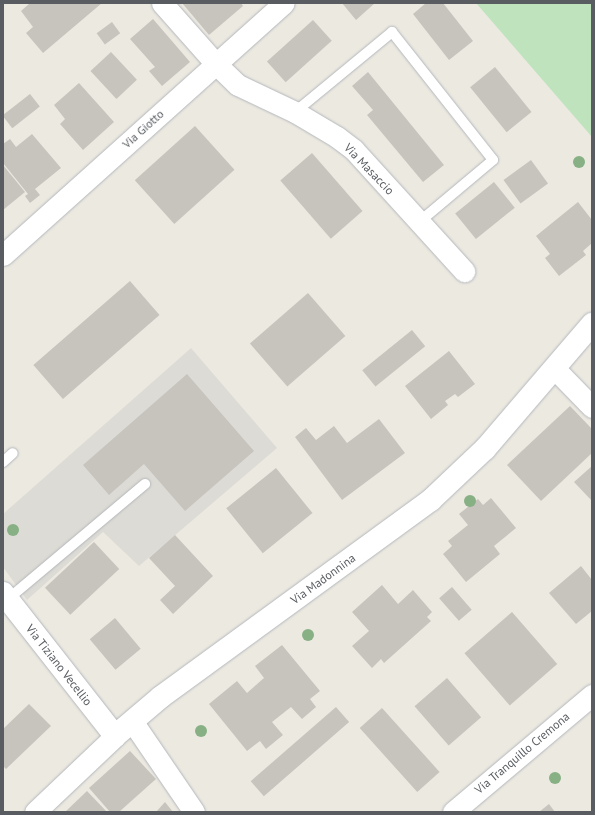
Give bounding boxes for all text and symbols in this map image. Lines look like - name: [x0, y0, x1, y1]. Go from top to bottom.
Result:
- street label: Via Giotto: [119, 107, 167, 151]
- street label: Via Masaccio: [341, 140, 397, 198]
- street label: Via Madonnina: [288, 551, 358, 607]
- street label: Via Tiziano Vecellio: [23, 621, 95, 709]
- street label: Via Tranquillo Cremona: [472, 709, 572, 797]

